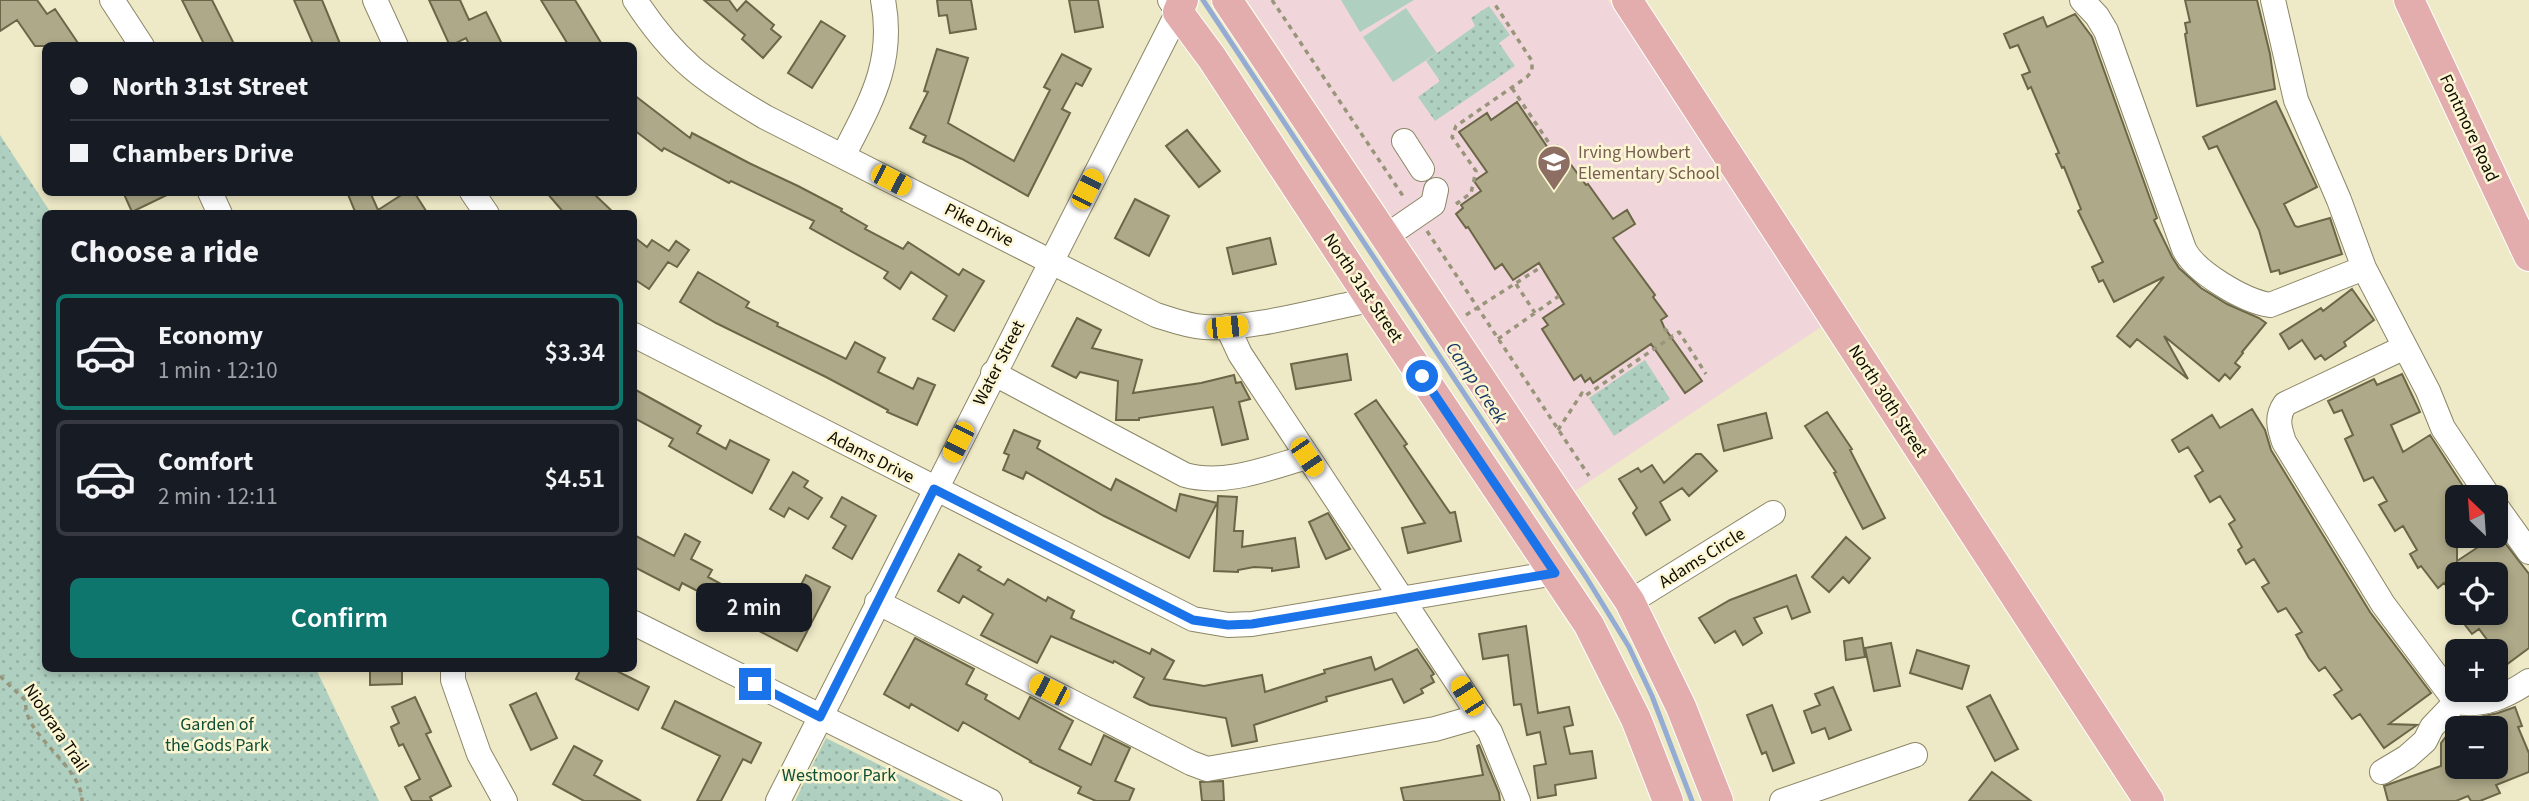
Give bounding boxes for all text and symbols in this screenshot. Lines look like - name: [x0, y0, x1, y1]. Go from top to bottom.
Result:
- text: North 31st Street: [112, 68, 308, 105]
- street label: Fontmore Road: [2433, 70, 2505, 186]
- text: Chambers Drive: [112, 135, 294, 172]
- place label: Irving Howbert Elementary School: [1578, 140, 1720, 186]
- school or university icon: Irving Howbert Elementary School: [1535, 143, 1573, 192]
- car: [868, 161, 915, 199]
- car: [1069, 166, 1106, 212]
- street label: Pike Drive: [940, 197, 1018, 253]
- street label: North 31st Street: [1317, 228, 1409, 348]
- text: Choose a ride: [70, 229, 259, 275]
- car: [1206, 314, 1249, 340]
- street label: Water Street: [967, 316, 1031, 410]
- text: Economy: [158, 317, 263, 354]
- icon: car: [74, 321, 137, 384]
- text: $3.34: [544, 334, 605, 371]
- water label: Camp Creek: [1439, 337, 1514, 430]
- street label: North 30th Street: [1842, 340, 1934, 462]
- text: 1 min · 12:10: [158, 354, 278, 387]
- route start: [1406, 360, 1438, 392]
- car: [940, 419, 977, 465]
- street label: Adams Drive: [823, 425, 919, 489]
- car: [1287, 434, 1328, 480]
- text: Comfort: [158, 443, 253, 480]
- icon: car: [74, 447, 137, 510]
- text: $4.51: [544, 460, 605, 497]
- text: 2 min · 12:11: [158, 480, 278, 513]
- north arrow: [2445, 485, 2508, 548]
- map controls: [2445, 485, 2508, 779]
- street label: Adams Circle: [1654, 522, 1750, 594]
- button: locate: [2445, 562, 2508, 625]
- button: Confirm: [70, 578, 609, 658]
- callout: 2 min: [697, 582, 813, 632]
- text: 2 min: [727, 591, 781, 624]
- button: +: [2445, 639, 2508, 702]
- route end: [739, 668, 771, 700]
- car: [1026, 671, 1073, 709]
- car: [1447, 673, 1488, 719]
- street label: Niobrara Trail: [17, 679, 95, 777]
- park label: Garden of the Gods Park: [165, 712, 269, 758]
- button: −: [2445, 716, 2508, 779]
- park label: Westmoor Park: [782, 763, 896, 788]

